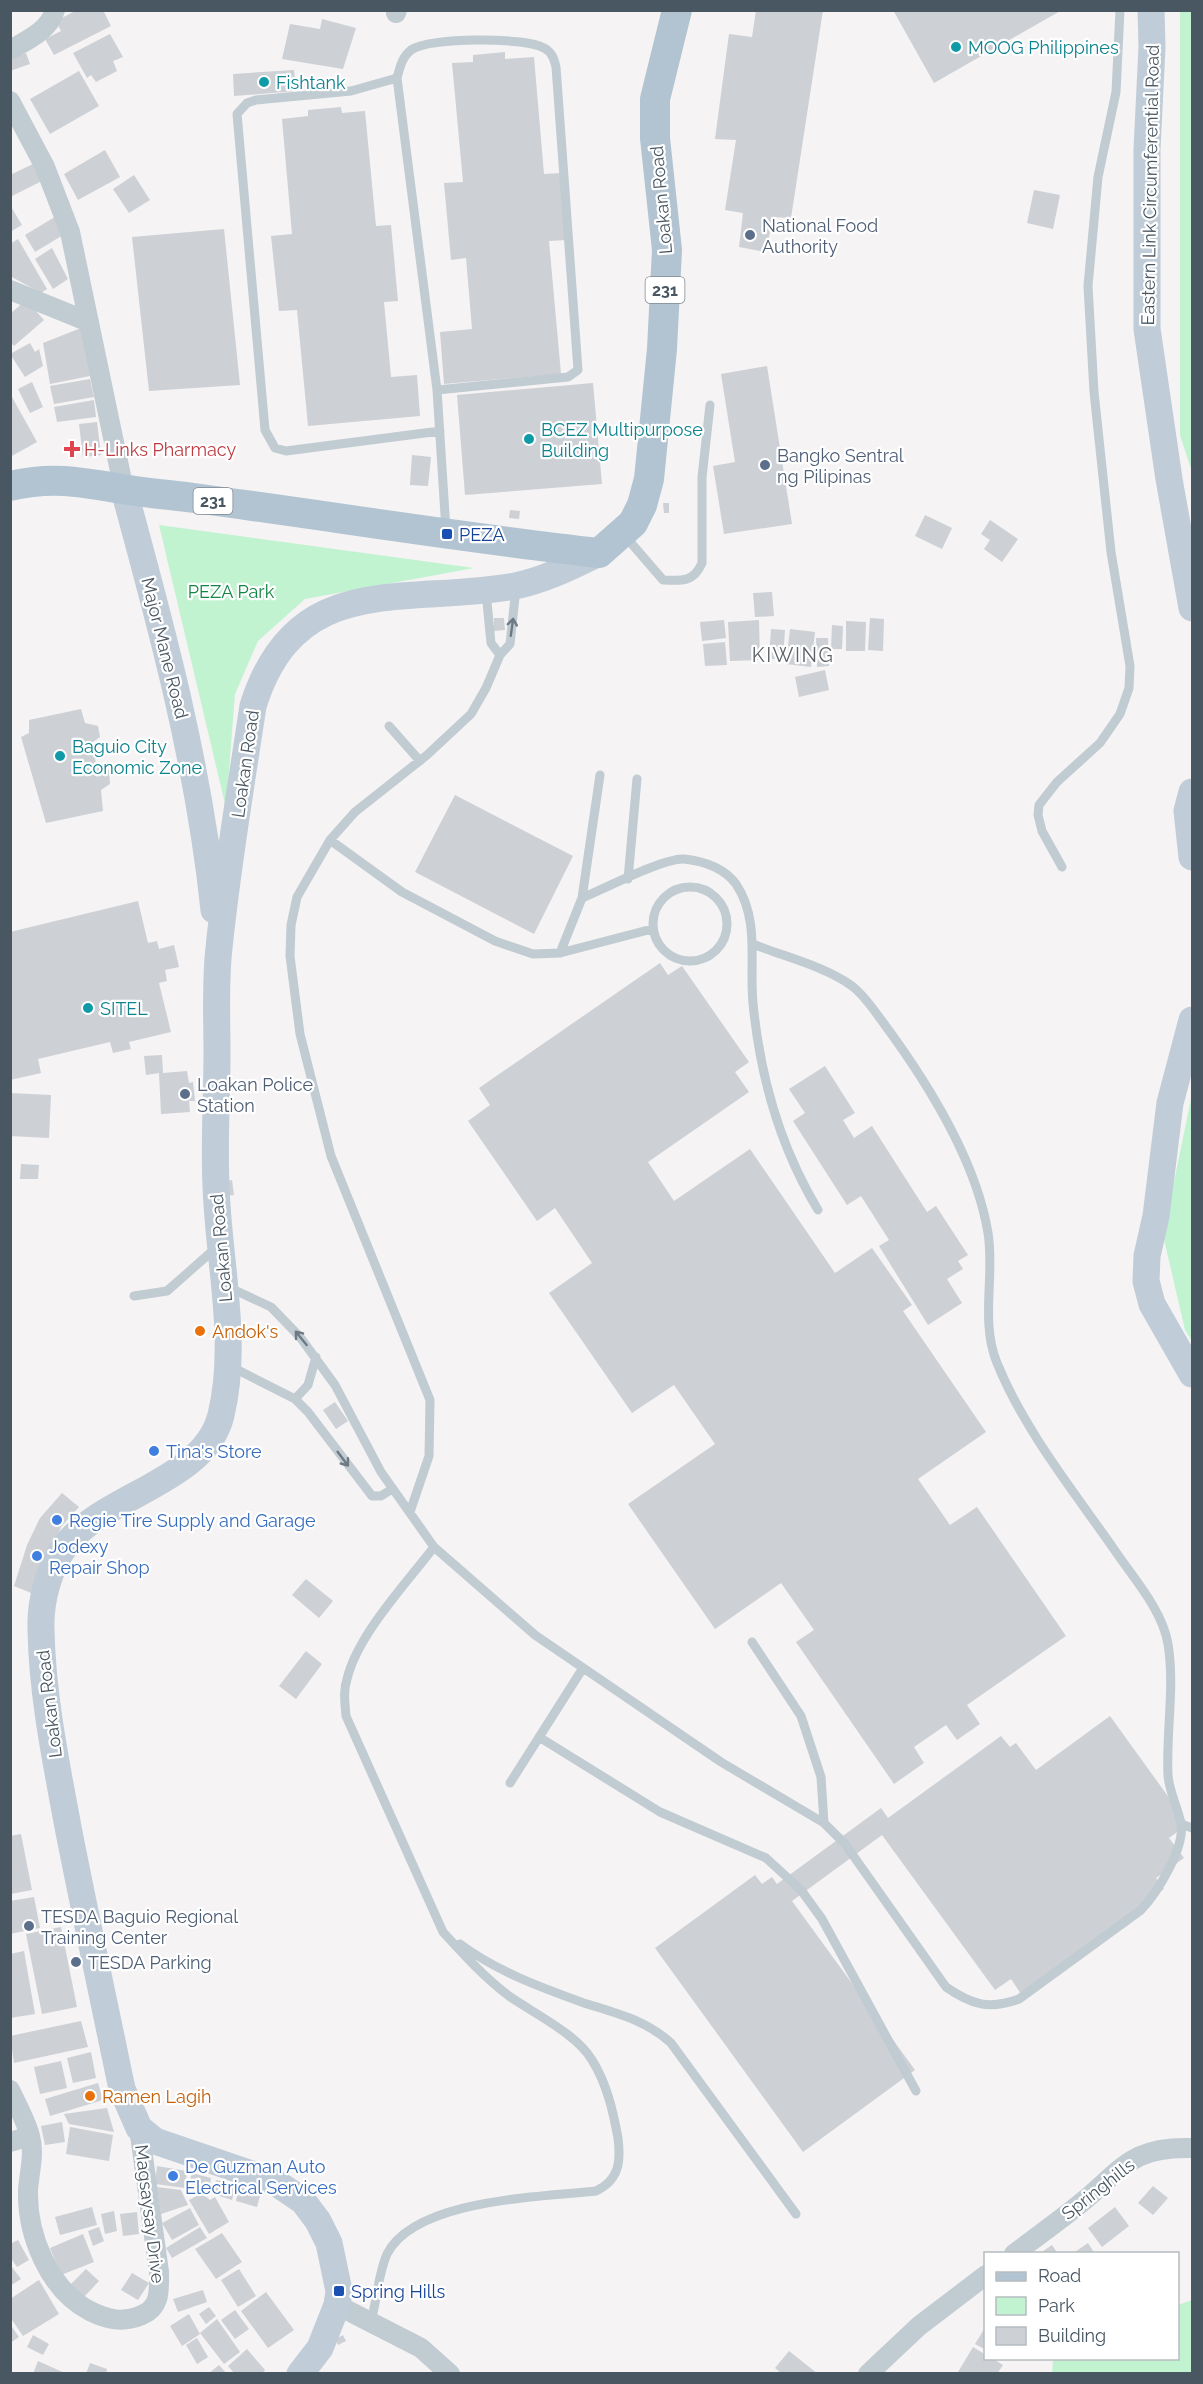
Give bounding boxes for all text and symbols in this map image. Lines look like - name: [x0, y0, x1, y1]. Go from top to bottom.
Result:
- place label: MOOG Philippines: [968, 37, 1119, 58]
- marker: MOOG Philippines: [949, 40, 963, 54]
- street label: Eastern Link Circumferential Road: [1137, 44, 1163, 326]
- place label: Fishtank: [276, 72, 346, 93]
- marker: Fishtank: [257, 75, 271, 89]
- street label: Loakan Road: [646, 145, 676, 255]
- place label: National Food Authority: [762, 215, 878, 257]
- marker: National Food Authority: [743, 228, 757, 242]
- road number: 231: [646, 277, 684, 303]
- place label: BCEZ Multipurpose Building: [541, 419, 703, 461]
- marker: BCEZ Multipurpose Building: [522, 432, 536, 446]
- place label: H-Links Pharmacy: [84, 439, 237, 460]
- marker: H-Links Pharmacy: [65, 442, 79, 456]
- place label: Bangko Sentral ng Pilipinas: [777, 445, 904, 487]
- marker: Bangko Sentral ng Pilipinas: [758, 458, 772, 472]
- road number: 231: [194, 488, 232, 514]
- place label: PEZA: [459, 524, 505, 545]
- marker: PEZA: [440, 527, 454, 541]
- street label: Major Mane Road: [137, 575, 193, 721]
- park label: PEZA Park: [188, 581, 275, 602]
- one-way arrow: [507, 617, 518, 637]
- district label: KIWING: [752, 643, 834, 667]
- street label: Loakan Road: [227, 709, 263, 819]
- place label: Baguio City Economic Zone: [72, 736, 203, 778]
- marker: Baguio City Economic Zone: [53, 749, 67, 763]
- place label: SITEL: [100, 998, 148, 1019]
- marker: SITEL: [81, 1001, 95, 1015]
- place label: Loakan Police Station: [197, 1074, 314, 1116]
- marker: Loakan Police Station: [178, 1087, 192, 1101]
- street label: Loakan Road: [206, 1193, 236, 1303]
- place label: Andok's: [212, 1321, 278, 1342]
- marker: Andok's: [193, 1324, 207, 1338]
- one-way arrow: [294, 1330, 307, 1346]
- place label: Tina's Store: [166, 1441, 262, 1462]
- marker: Tina's Store: [147, 1444, 161, 1458]
- one-way arrow: [337, 1451, 349, 1467]
- place label: Regie Tire Supply and Garage: [69, 1510, 316, 1531]
- marker: Regie Tire Supply and Garage: [50, 1513, 64, 1527]
- place label: Jodexy Repair Shop: [49, 1536, 150, 1578]
- marker: Jodexy Repair Shop: [30, 1549, 44, 1563]
- street label: Loakan Road: [32, 1649, 66, 1759]
- place label: TESDA Baguio Regional Training Center: [41, 1906, 238, 1948]
- marker: TESDA Baguio Regional Training Center: [22, 1919, 36, 1933]
- place label: TESDA Parking: [88, 1952, 212, 1973]
- marker: TESDA Parking: [69, 1955, 83, 1969]
- place label: Ramen Lagih: [102, 2086, 211, 2107]
- marker: Ramen Lagih: [83, 2089, 97, 2103]
- street label: Magsaysay Drive: [131, 2144, 169, 2285]
- street label: Springhills: [1057, 2154, 1139, 2224]
- place label: De Guzman Auto Electrical Services: [185, 2156, 337, 2198]
- marker: De Guzman Auto Electrical Services: [166, 2169, 180, 2183]
- legend: [984, 2252, 1179, 2360]
- text: Road: [1038, 2265, 1081, 2286]
- place label: Spring Hills: [351, 2281, 445, 2302]
- marker: Spring Hills: [332, 2284, 346, 2298]
- text: Park: [1038, 2295, 1075, 2316]
- text: Building: [1038, 2325, 1106, 2346]

